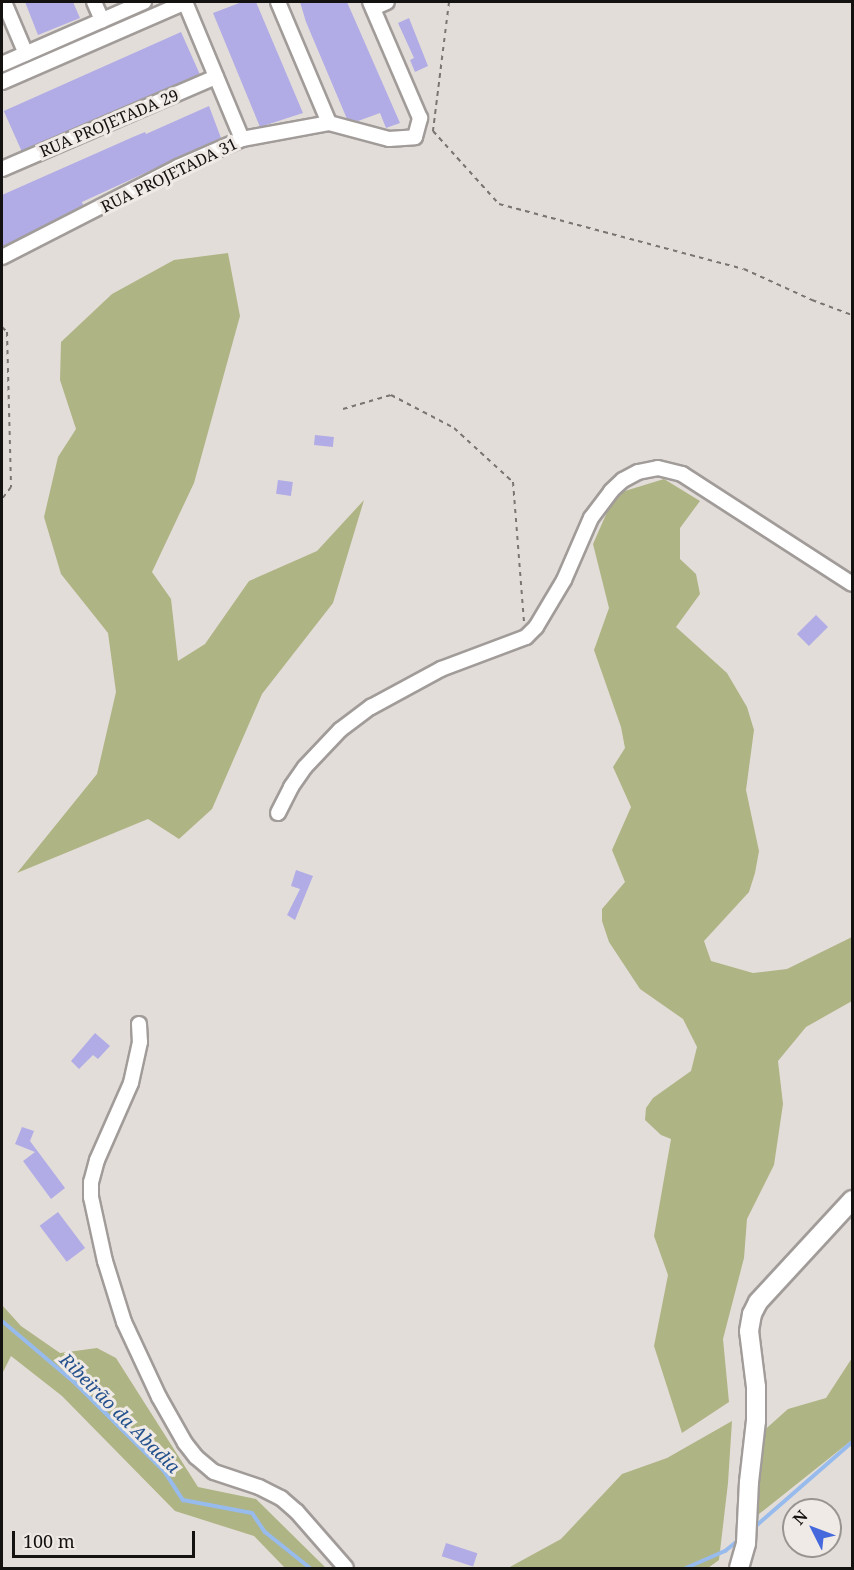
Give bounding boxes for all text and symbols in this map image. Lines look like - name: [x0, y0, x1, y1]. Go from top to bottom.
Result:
- street label: RUA PROJETADA 29: [37, 85, 181, 161]
- street label: RUA PROJETADA 31: [98, 134, 240, 216]
- water label: Ribeirão da Abadia: [56, 1349, 184, 1477]
- north arrow: [782, 1498, 842, 1558]
- text: N: [788, 1505, 812, 1529]
- scale bar: [15, 1519, 198, 1557]
- text: 100 m: [23, 1529, 75, 1553]

